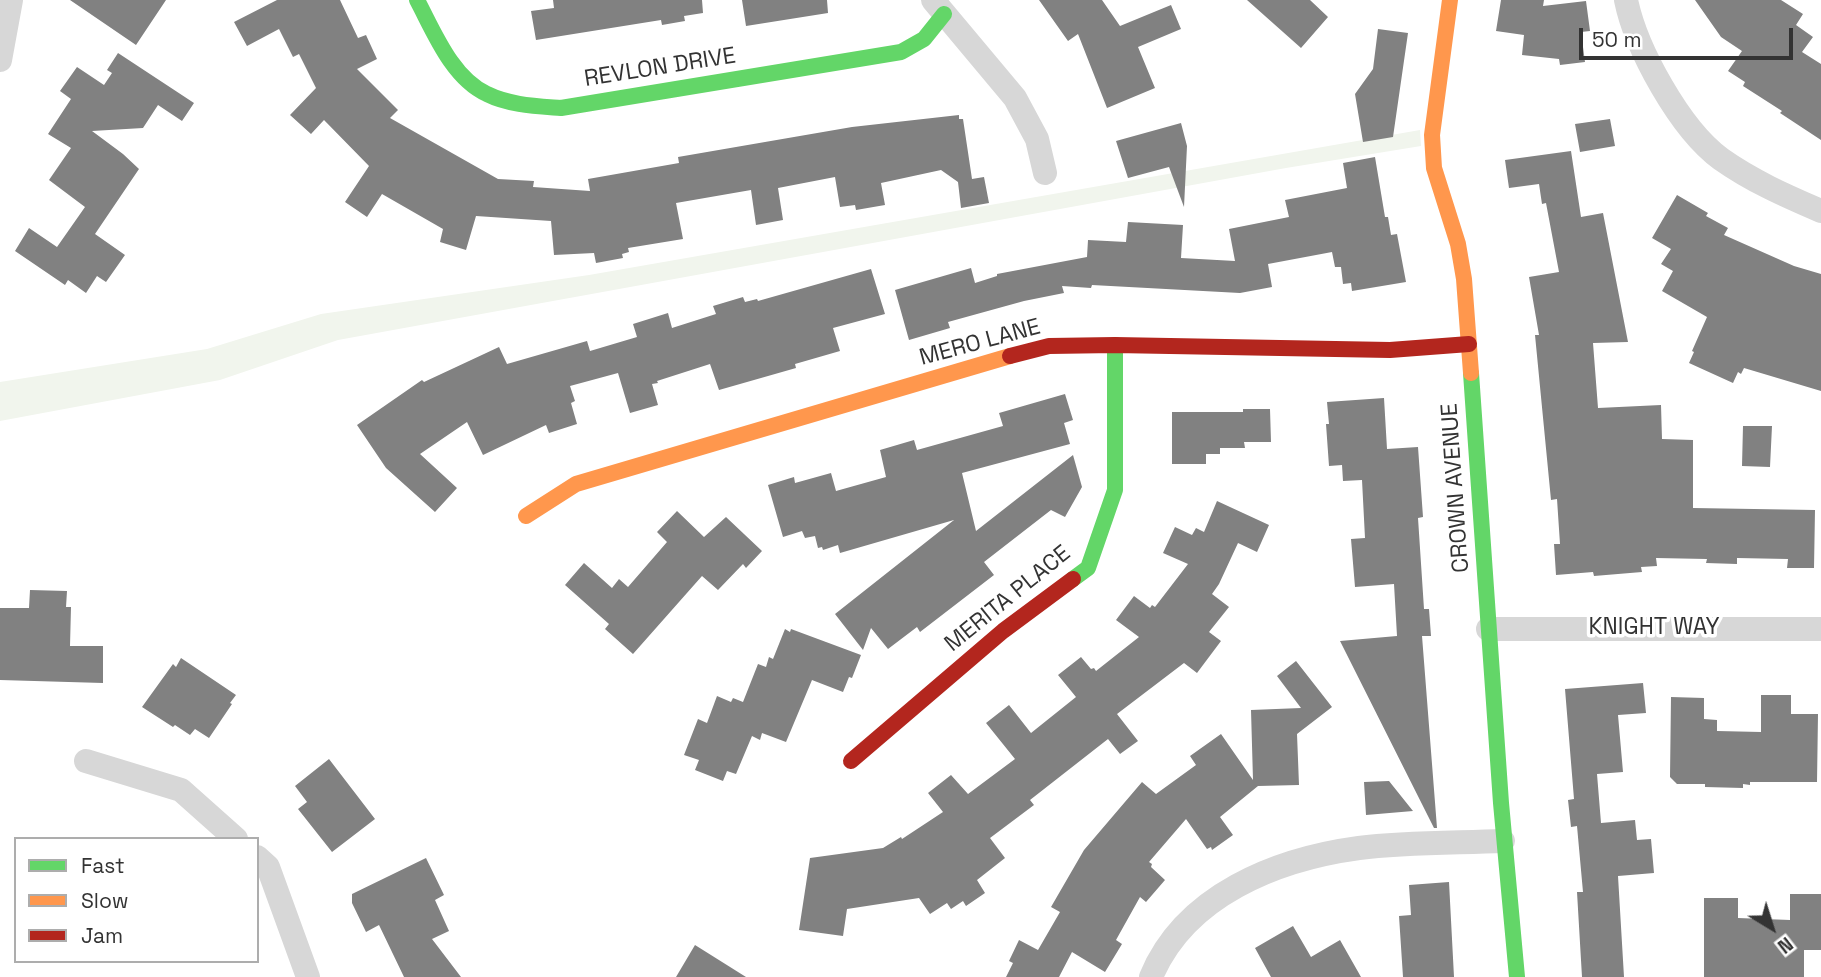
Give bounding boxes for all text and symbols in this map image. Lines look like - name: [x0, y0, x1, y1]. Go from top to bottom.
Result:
- scale bar: [1583, 14, 1797, 58]
- text: 50 m: [1592, 26, 1642, 53]
- street label: REVLON DRIVE: [582, 42, 738, 94]
- street label: MERO LANE: [917, 314, 1043, 372]
- street label: CROWN AVENUE: [1436, 402, 1476, 574]
- street label: MERITA PLACE: [940, 540, 1076, 658]
- street label: KNIGHT WAY: [1589, 614, 1719, 642]
- legend: [14, 837, 259, 963]
- text: Fast: [81, 852, 125, 879]
- text: Slow: [81, 887, 129, 914]
- north arrow: [1737, 893, 1807, 963]
- text: Jam: [81, 922, 123, 949]
- text: N: [1773, 931, 1798, 959]

